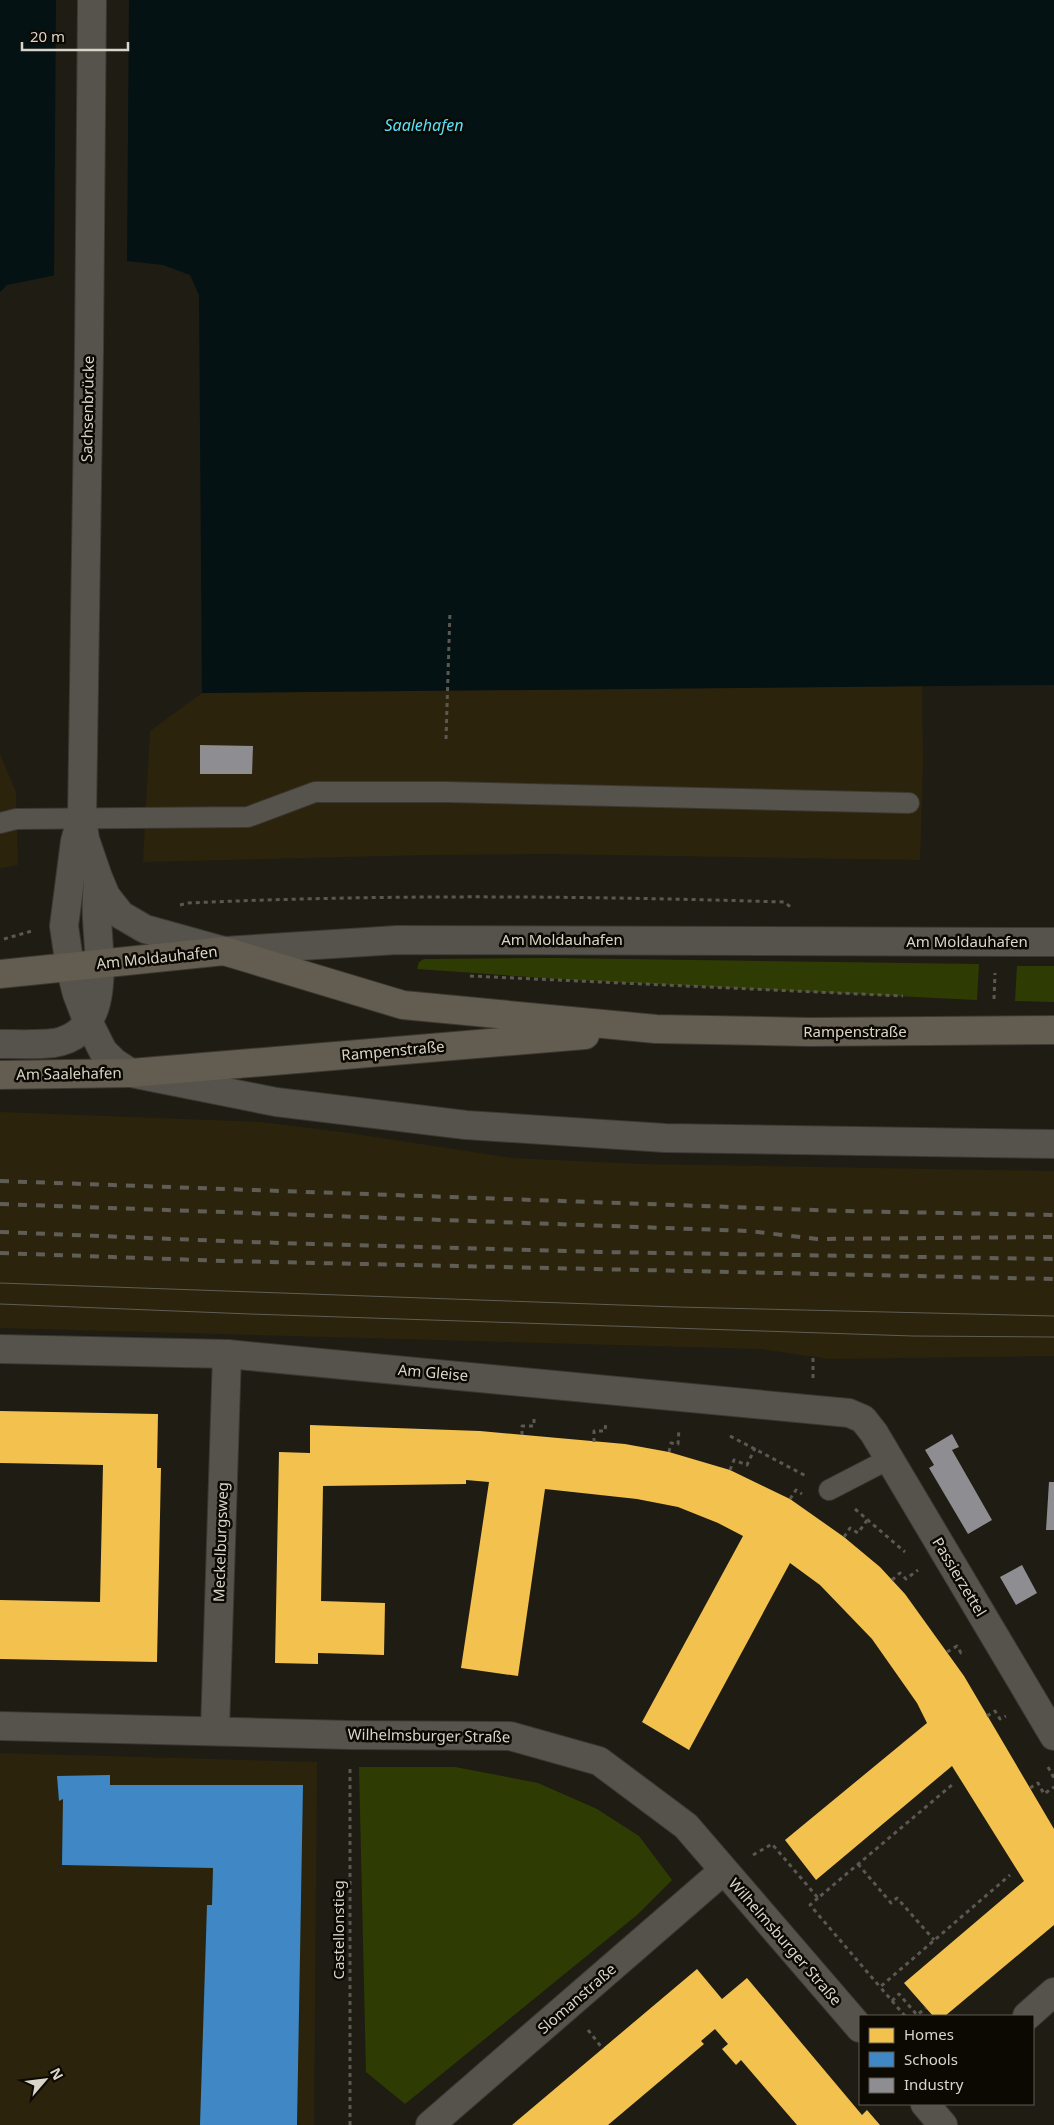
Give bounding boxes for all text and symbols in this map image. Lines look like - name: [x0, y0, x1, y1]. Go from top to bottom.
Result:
- scale bar: [22, 20, 129, 52]
- text: 20 m: [30, 26, 65, 46]
- water label: Saalehafen: [384, 114, 464, 136]
- street label: Sachsenbrücke: [76, 356, 98, 462]
- street label: Am Moldauhafen: [501, 929, 623, 949]
- street label: Am Moldauhafen: [906, 931, 1028, 951]
- street label: Am Moldauhafen: [95, 941, 218, 973]
- street label: Rampenstraße: [803, 1021, 907, 1041]
- street label: Rampenstraße: [340, 1036, 445, 1064]
- street label: Am Saalehafen: [16, 1062, 122, 1084]
- street label: Am Gleise: [397, 1359, 469, 1385]
- street label: Meckelburgsweg: [208, 1482, 232, 1602]
- street label: Passierzettel: [928, 1533, 991, 1620]
- street label: Wilhelmsburger Straße: [347, 1724, 511, 1746]
- street label: Wilhelmsburger Straße: [725, 1873, 847, 2009]
- street label: Castellonstieg: [328, 1880, 348, 1980]
- street label: Slomanstraße: [533, 1959, 620, 2038]
- legend: [859, 2015, 1034, 2105]
- text: Homes: [904, 2024, 954, 2044]
- text: Schools: [904, 2049, 958, 2069]
- north arrow: [20, 2055, 70, 2105]
- text: N: [46, 2064, 68, 2083]
- text: Industry: [904, 2074, 964, 2094]

